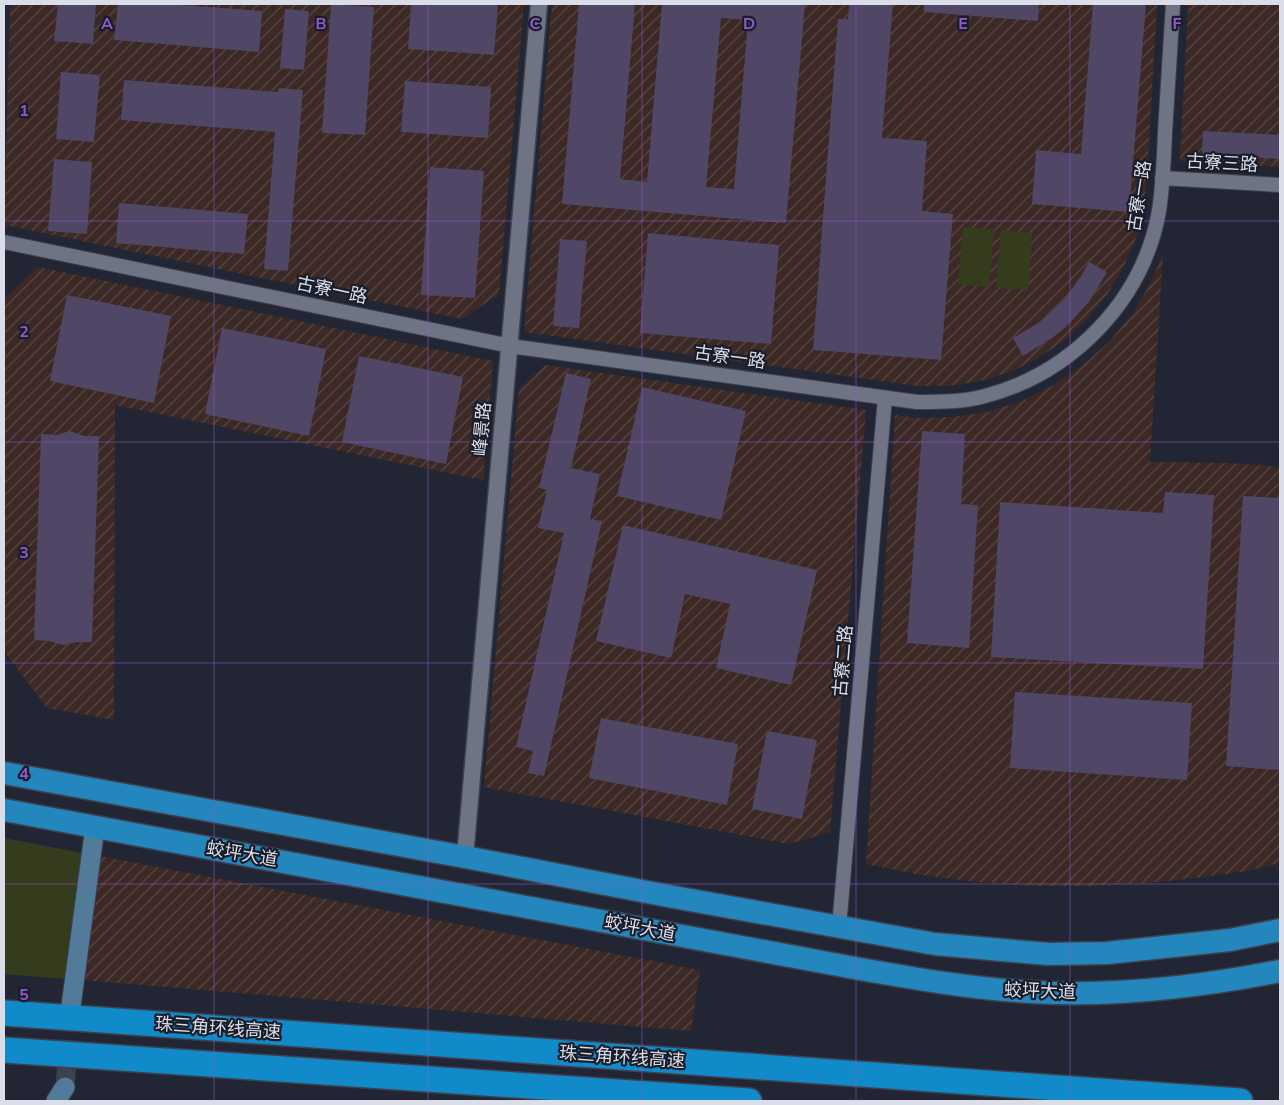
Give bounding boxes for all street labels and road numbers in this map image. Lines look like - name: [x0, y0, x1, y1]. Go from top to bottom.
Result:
- street label: 古寮三路: [1185, 149, 1259, 177]
- street label: 古寮一路: [1122, 159, 1156, 233]
- street label: 古寮一路: [294, 271, 370, 309]
- street label: 古寮一路: [693, 340, 767, 374]
- street label: 峰景路: [468, 401, 496, 457]
- street label: 古寮二路: [828, 624, 858, 698]
- street label: 蛟坪大道: [204, 836, 280, 872]
- street label: 蛟坪大道: [602, 909, 678, 947]
- street label: 蛟坪大道: [1004, 978, 1076, 1004]
- street label: 珠三角环线高速: [154, 1012, 282, 1044]
- street label: 珠三角环线高速: [558, 1041, 686, 1073]

